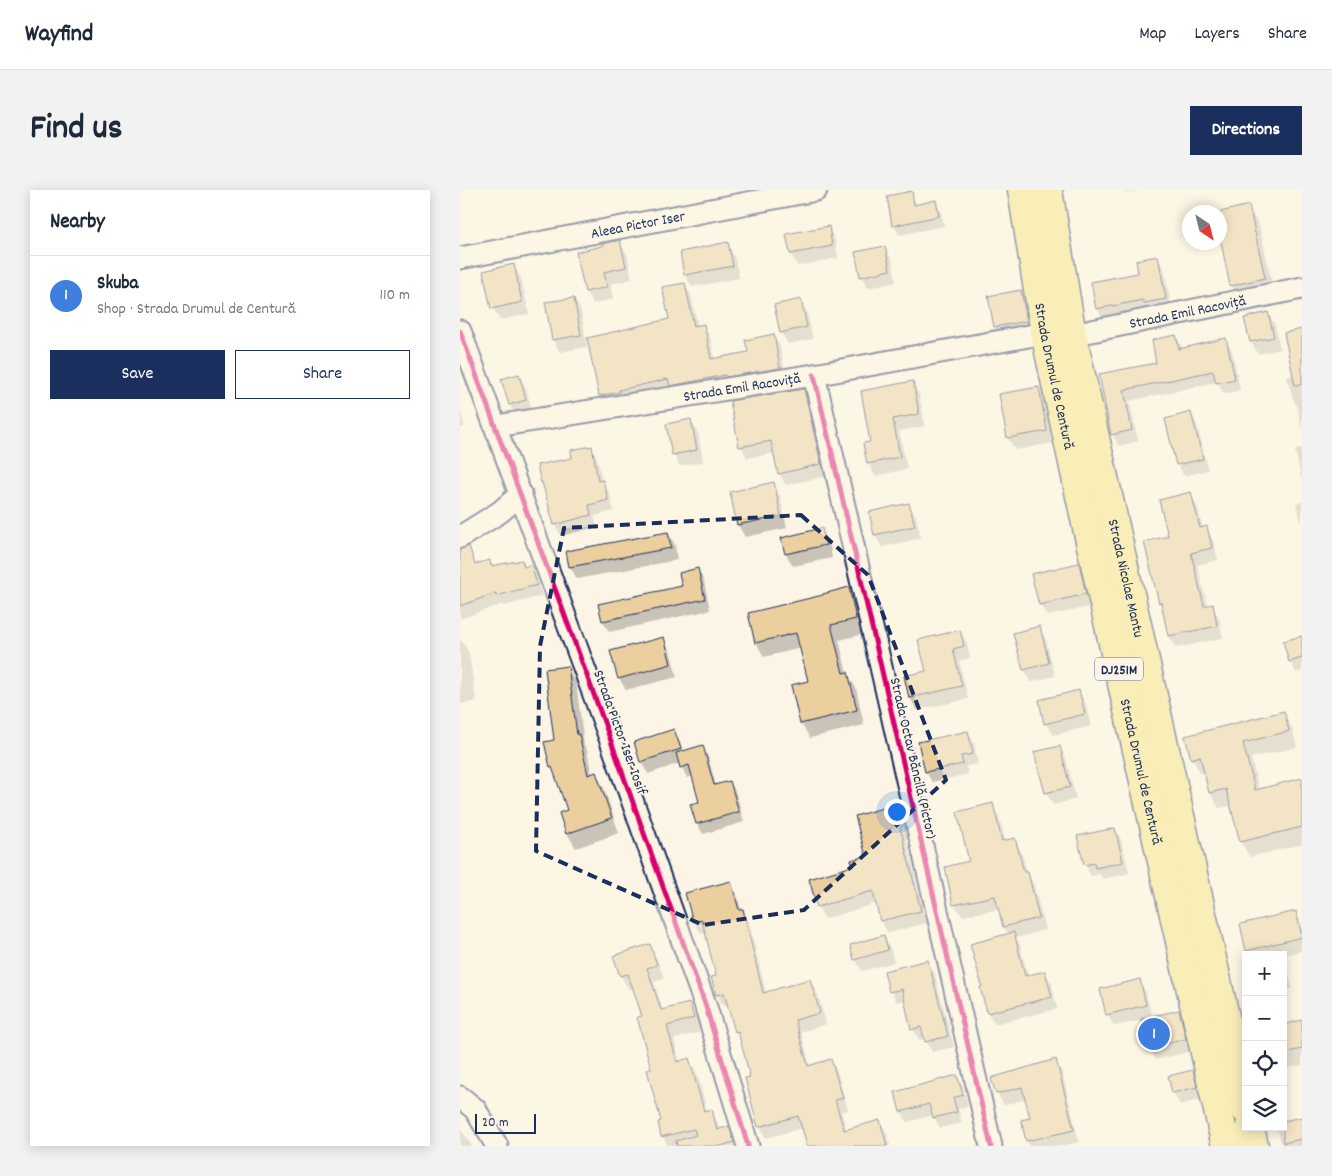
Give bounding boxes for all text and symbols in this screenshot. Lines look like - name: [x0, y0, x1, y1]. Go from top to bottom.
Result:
- text: Wayfind: [25, 18, 93, 52]
- text: Map: [1139, 22, 1166, 47]
- text: Layers: [1194, 22, 1240, 47]
- text: Share: [1268, 22, 1307, 47]
- text: Find us: [30, 105, 122, 155]
- button: Directions: [1190, 106, 1302, 155]
- north arrow: [1182, 205, 1227, 250]
- street label: Aleea Pictor Iser: [589, 206, 688, 246]
- text: Nearby: [50, 208, 105, 238]
- text: Skuba: [97, 271, 139, 298]
- text: 1: [64, 284, 68, 307]
- text: 110 m: [380, 284, 410, 307]
- street label: Strada Emil Racoviță: [1128, 291, 1249, 336]
- text: Shop · Strada Drumul de Centură: [97, 298, 296, 321]
- street label: Strada Drumul de Centură: [1027, 302, 1079, 452]
- button: Save: [50, 350, 225, 399]
- button: Share: [235, 350, 410, 399]
- street label: Strada Emil Racoviță: [682, 368, 803, 409]
- street label: Strada Nicolae Mantu: [1101, 517, 1149, 640]
- road number: DJ251M: [1095, 658, 1143, 680]
- street label: Strada Pictor Iser Iosif: [586, 667, 652, 799]
- street label: Strada Octav Băncilă (Pictor): [883, 676, 941, 841]
- street label: Strada Drumul de Centură: [1113, 697, 1167, 848]
- your location: [884, 799, 910, 825]
- map controls: [1242, 951, 1287, 1131]
- button: +: [1242, 951, 1287, 996]
- button: −: [1242, 996, 1287, 1041]
- pin: 1: [1138, 1015, 1170, 1053]
- button: locate: [1242, 1041, 1287, 1086]
- button: layers: [1242, 1086, 1287, 1131]
- scale bar: [475, 1111, 536, 1134]
- text: 20 m: [482, 1113, 509, 1133]

